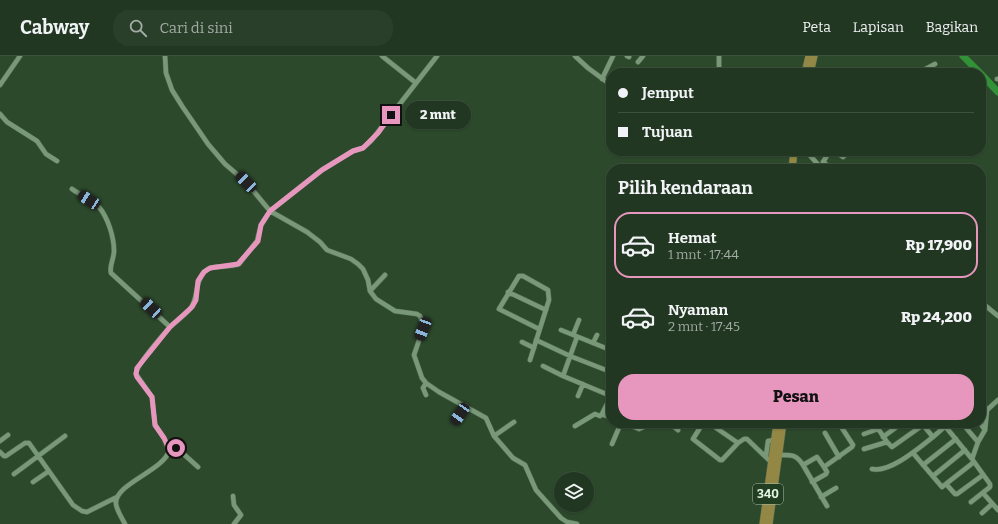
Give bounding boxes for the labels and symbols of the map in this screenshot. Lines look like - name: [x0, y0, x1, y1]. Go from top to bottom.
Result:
- callout: 2 mnt: [405, 101, 471, 129]
- route end: [382, 106, 400, 124]
- car: [233, 169, 259, 195]
- car: [76, 188, 102, 212]
- car: [138, 295, 164, 321]
- car: [413, 316, 433, 342]
- car: [448, 401, 472, 427]
- route start: [167, 439, 185, 457]
- road number: 340: [753, 484, 783, 504]

